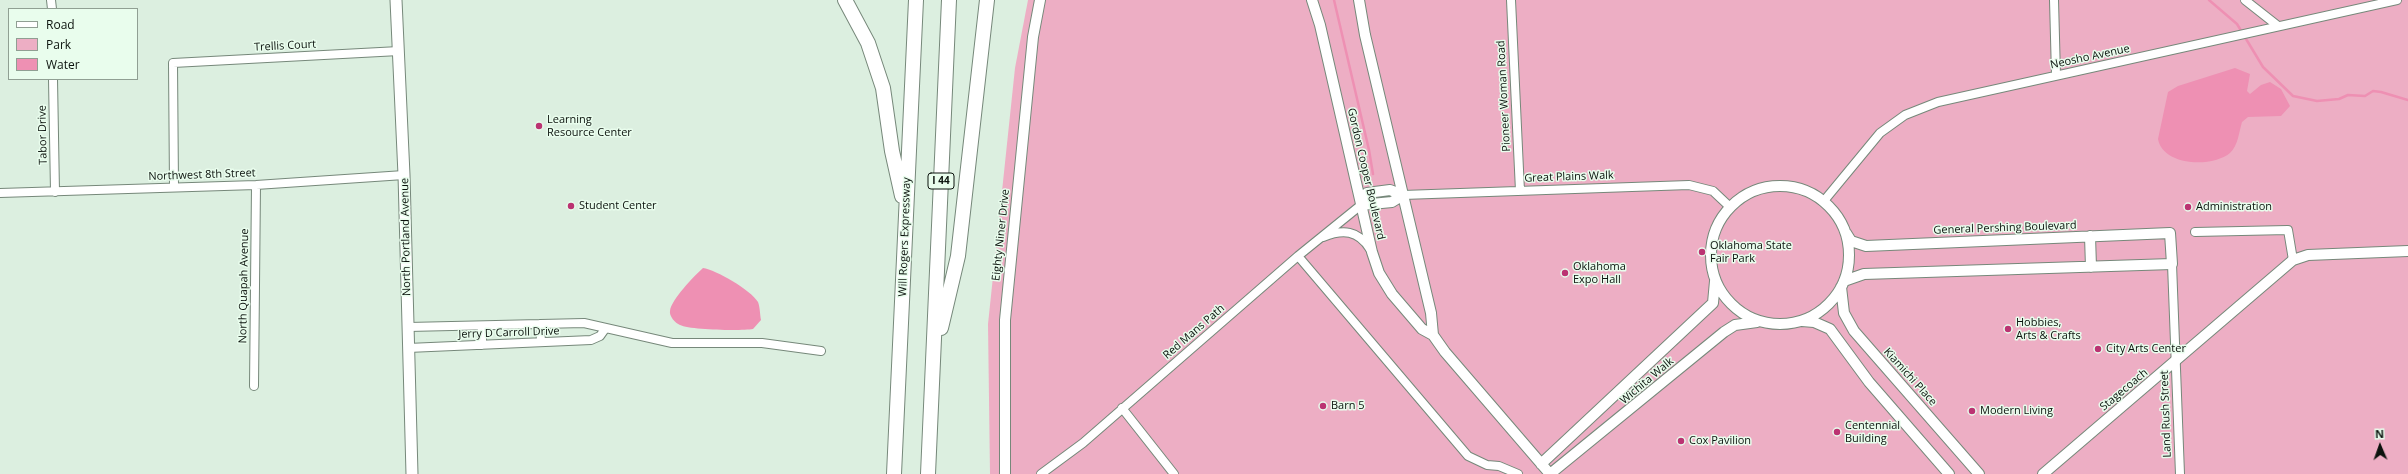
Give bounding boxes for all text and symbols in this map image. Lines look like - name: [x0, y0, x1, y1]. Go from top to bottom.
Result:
- legend: [8, 8, 138, 80]
- text: Road: [46, 16, 75, 33]
- text: Park: [46, 36, 71, 53]
- street label: Trellis Court: [254, 38, 316, 54]
- street label: Pioneer Woman Road: [1494, 40, 1514, 152]
- street label: Neosho Avenue: [2049, 42, 2131, 72]
- text: Water: [46, 56, 80, 73]
- street label: Tabor Drive: [36, 105, 50, 165]
- street label: Gordon Cooper Boulevard: [1344, 107, 1388, 241]
- place label: Learning Resource Center: [547, 113, 632, 139]
- marker: Learning Resource Center: [534, 121, 544, 131]
- street label: Northwest 8th Street: [148, 167, 256, 183]
- street label: Great Plains Walk: [1524, 169, 1614, 185]
- road number: I 44: [928, 173, 954, 189]
- street label: Will Rogers Expressway: [896, 177, 914, 297]
- street label: North Portland Avenue: [398, 178, 414, 296]
- street label: Eighty Niner Drive: [990, 188, 1012, 282]
- place label: Student Center: [579, 199, 657, 213]
- place label: Administration: [2196, 200, 2272, 214]
- marker: Student Center: [566, 201, 576, 211]
- marker: Administration: [2183, 202, 2193, 212]
- street label: General Pershing Boulevard: [1933, 219, 2077, 237]
- street label: North Quapah Avenue: [236, 228, 252, 344]
- place label: Oklahoma State Fair Park: [1710, 239, 1792, 265]
- marker: Oklahoma State Fair Park: [1697, 247, 1707, 257]
- place label: Oklahoma Expo Hall: [1573, 260, 1626, 286]
- marker: Oklahoma Expo Hall: [1560, 268, 1570, 278]
- street label: Red Mans Path: [1161, 302, 1227, 362]
- place label: Hobbies, Arts & Crafts: [2016, 316, 2081, 342]
- marker: Hobbies, Arts & Crafts: [2003, 324, 2013, 334]
- street label: Jerry D Carroll Drive: [458, 325, 560, 341]
- place label: City Arts Center: [2106, 342, 2186, 356]
- marker: City Arts Center: [2093, 344, 2103, 354]
- street label: Kiamichi Place: [1881, 345, 1939, 409]
- street label: Wichita Walk: [1618, 355, 1676, 407]
- street label: Stagecoach: [2097, 366, 2151, 414]
- street label: Land Rush Street: [2158, 370, 2174, 458]
- place label: Barn 5: [1331, 399, 1365, 413]
- marker: Barn 5: [1318, 401, 1328, 411]
- place label: Modern Living: [1980, 404, 2053, 418]
- marker: Modern Living: [1967, 406, 1977, 416]
- place label: Centennial Building: [1845, 419, 1900, 445]
- north arrow: [2360, 426, 2400, 466]
- text: N: [2375, 426, 2384, 441]
- marker: Centennial Building: [1832, 427, 1842, 437]
- place label: Cox Pavilion: [1689, 434, 1751, 448]
- marker: Cox Pavilion: [1676, 436, 1686, 446]

